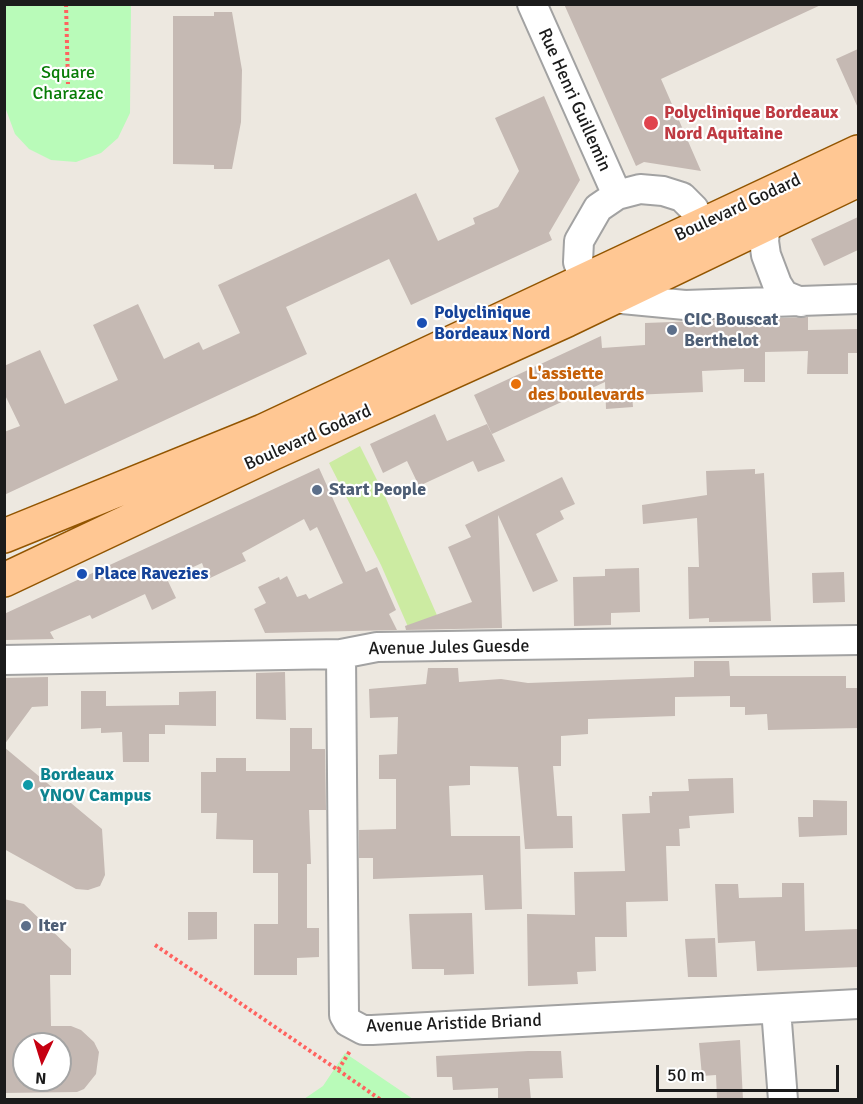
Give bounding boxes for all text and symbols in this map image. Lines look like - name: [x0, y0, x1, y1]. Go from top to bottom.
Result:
- street label: Rue Henri Guillemin: [533, 25, 615, 175]
- park label: Square Charazac: [33, 62, 103, 104]
- place label: Polyclinique Bordeaux Nord Aquitaine: [664, 102, 838, 144]
- marker: Polyclinique Bordeaux Nord Aquitaine: [642, 114, 660, 132]
- street label: Boulevard Godard: [671, 169, 805, 247]
- place label: Polyclinique Bordeaux Nord: [434, 302, 550, 344]
- place label: CIC Bouscat Berthelot: [684, 309, 778, 352]
- marker: Polyclinique Bordeaux Nord: [415, 316, 429, 330]
- marker: CIC Bouscat Berthelot: [665, 323, 679, 337]
- place label: L'assiette des boulevards: [528, 363, 644, 406]
- marker: L'assiette des boulevards: [509, 377, 523, 391]
- street label: Boulevard Godard: [241, 400, 375, 476]
- place label: Start People: [329, 479, 426, 501]
- marker: Start People: [310, 483, 324, 497]
- place label: Place Ravezies: [94, 563, 208, 585]
- marker: Place Ravezies: [75, 567, 89, 581]
- street label: Avenue Jules Guesde: [368, 636, 530, 660]
- place label: Bordeaux YNOV Campus: [40, 764, 151, 806]
- marker: Bordeaux YNOV Campus: [21, 778, 35, 792]
- place label: Iter: [38, 915, 66, 937]
- marker: Iter: [19, 919, 33, 933]
- street label: Avenue Aristide Briand: [366, 1010, 542, 1038]
- north arrow: [12, 1032, 72, 1092]
- scale bar: [659, 1053, 842, 1091]
- text: 50 m: [667, 1064, 705, 1086]
- text: N: [35, 1068, 47, 1088]

